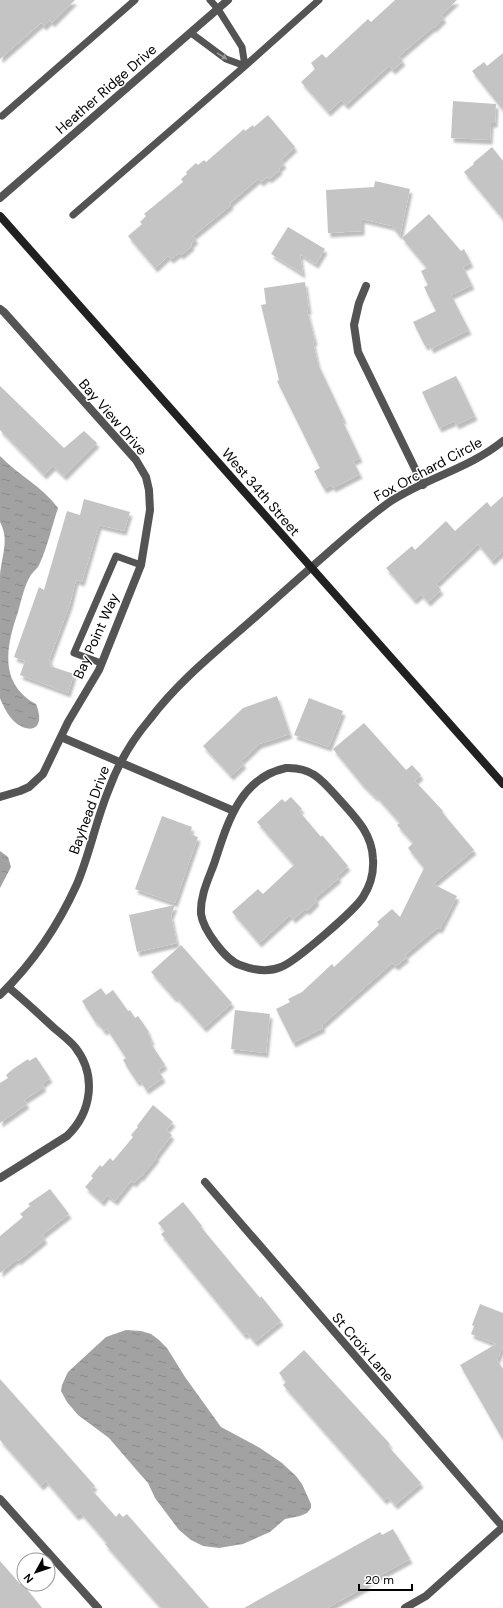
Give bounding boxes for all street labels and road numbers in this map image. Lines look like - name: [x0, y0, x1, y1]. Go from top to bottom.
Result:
- street label: Heather Ridge Drive: [52, 40, 160, 138]
- street label: Bay View Drive: [75, 375, 151, 459]
- street label: Fox Orchard Circle: [371, 433, 485, 505]
- street label: West 34th Street: [218, 444, 304, 540]
- street label: Bay Point Way: [69, 590, 123, 682]
- street label: Bayhead Drive: [65, 763, 113, 857]
- street label: St Croix Lane: [328, 1309, 398, 1385]

